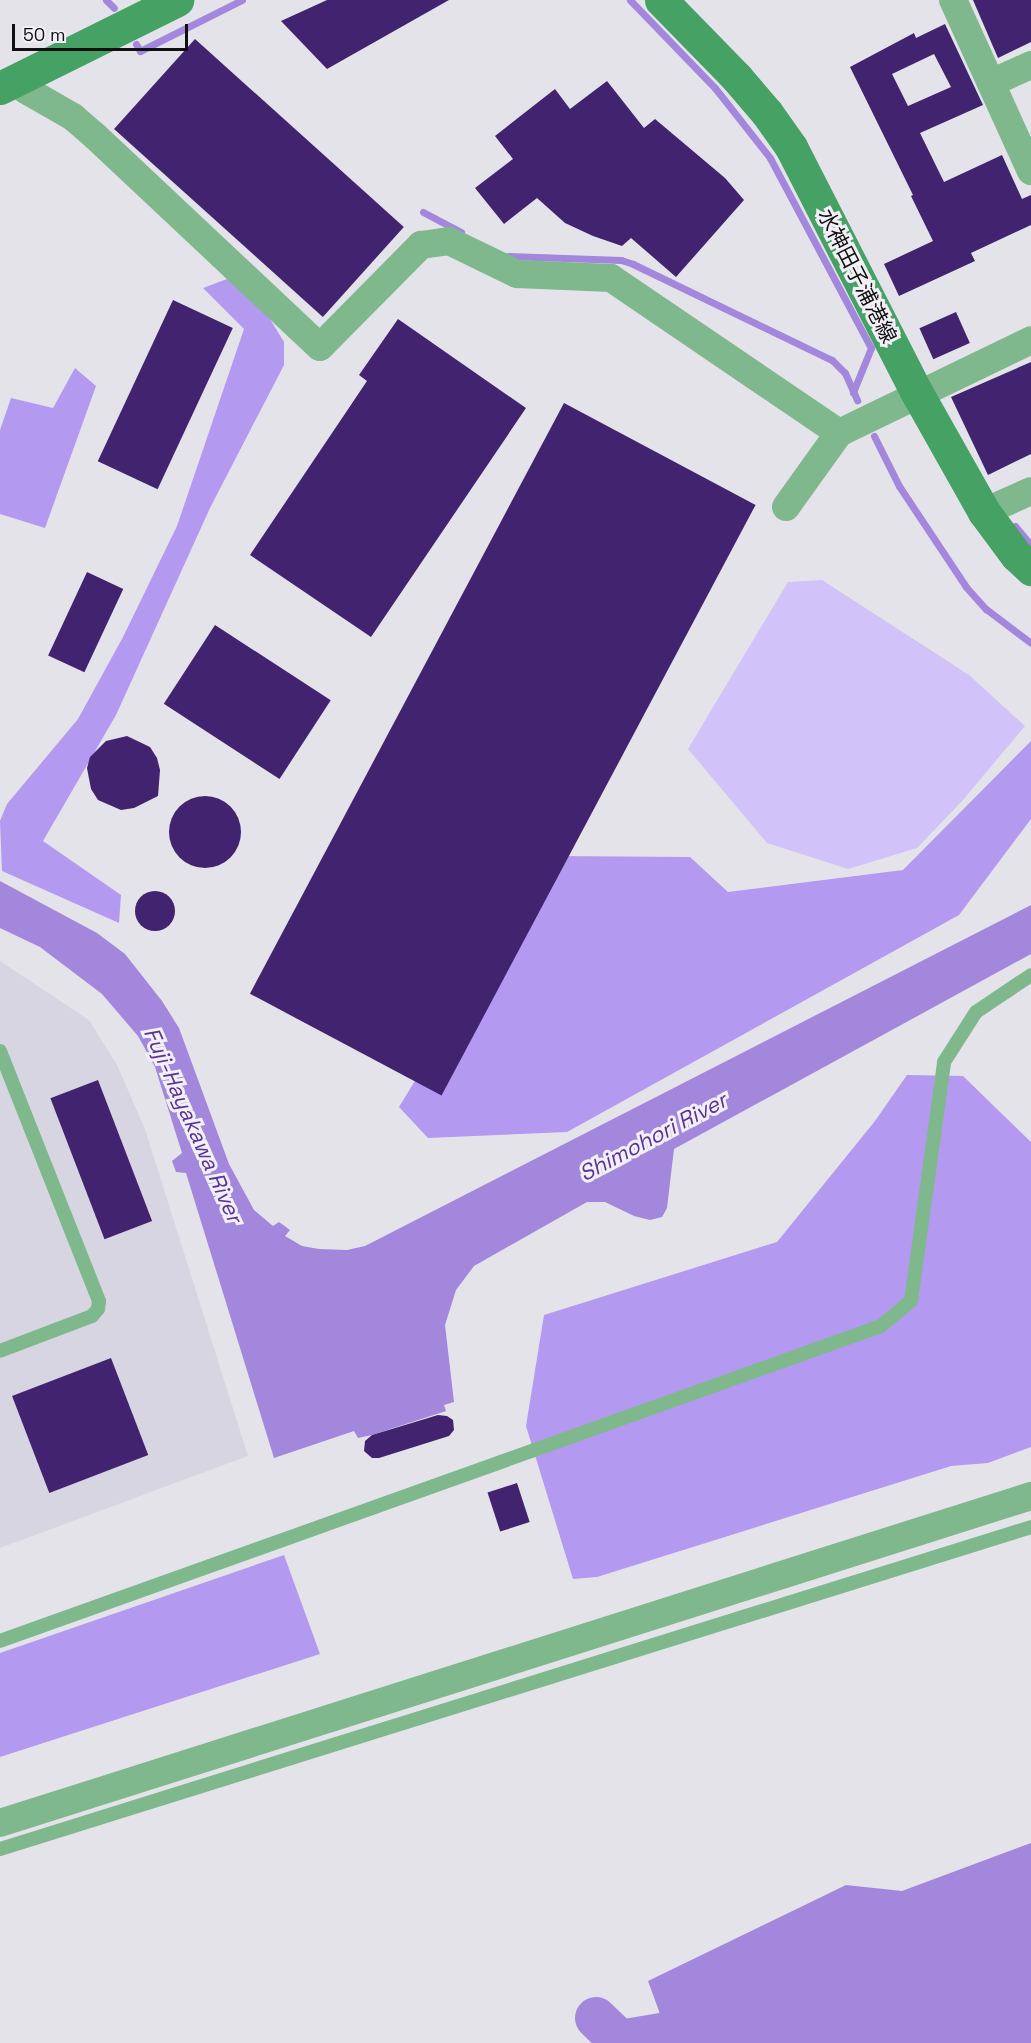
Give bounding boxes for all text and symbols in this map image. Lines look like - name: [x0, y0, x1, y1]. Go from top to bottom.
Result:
- scale bar: [15, 12, 190, 50]
- text: 50 m: [23, 23, 65, 46]
- street label: 水神田子浦港線: [812, 205, 902, 347]
- water label: Fuji-Hayakawa River: [138, 1023, 248, 1227]
- water label: Shimohori River: [575, 1087, 731, 1187]

